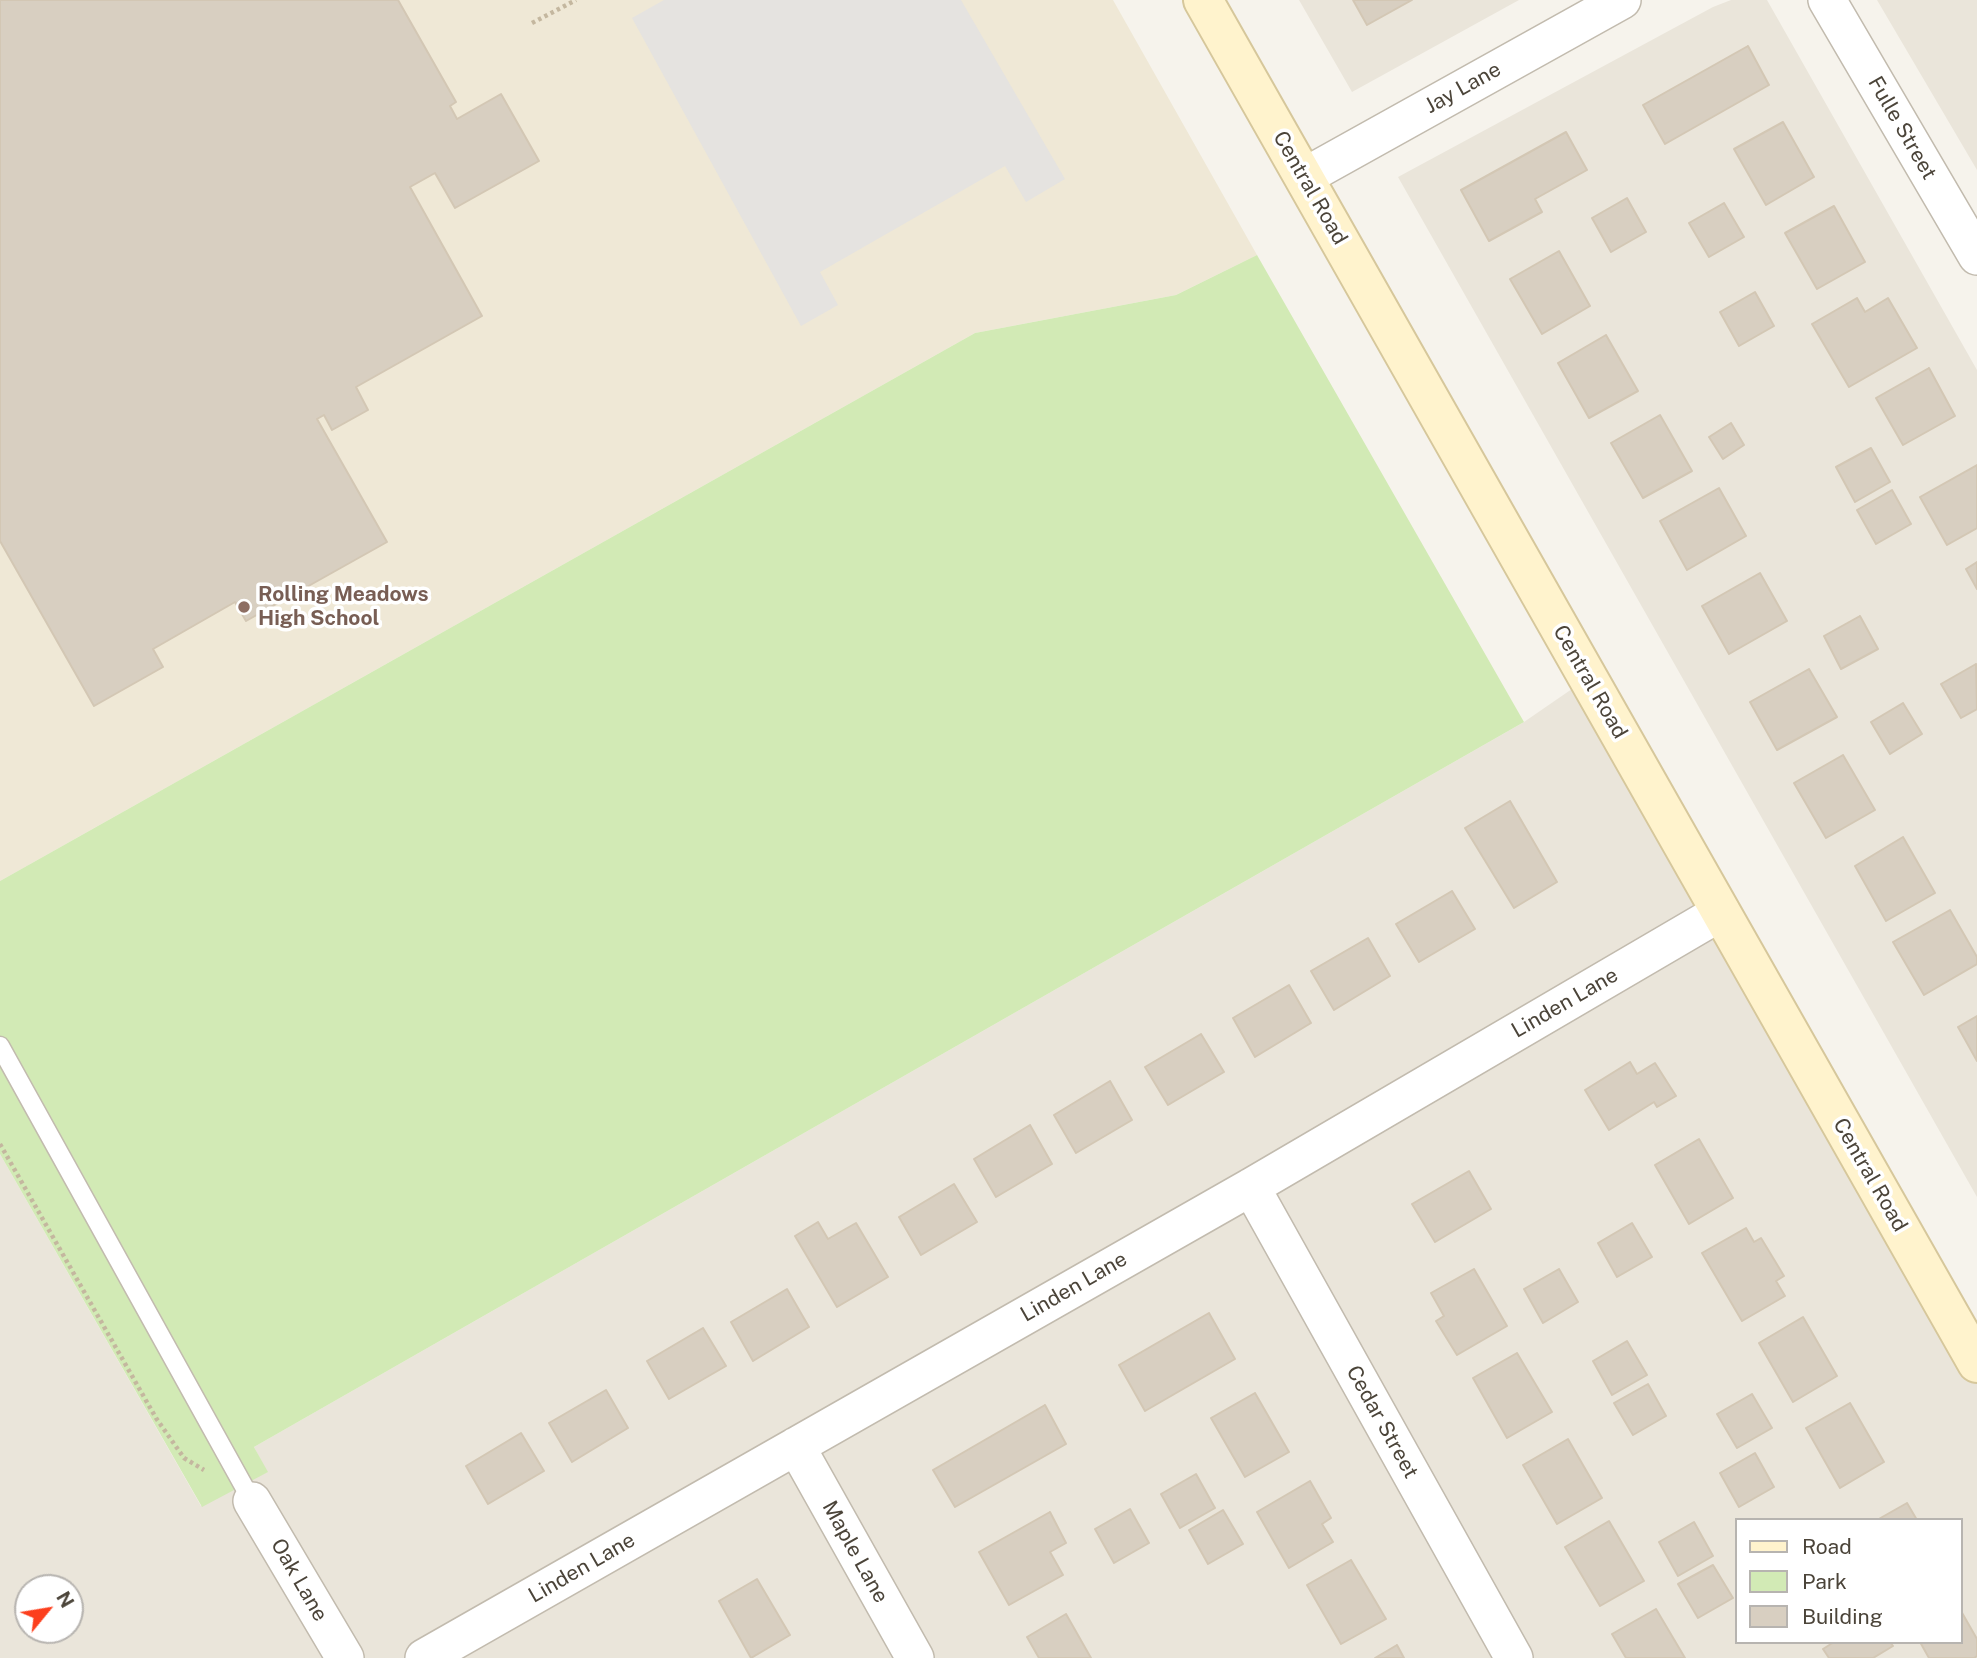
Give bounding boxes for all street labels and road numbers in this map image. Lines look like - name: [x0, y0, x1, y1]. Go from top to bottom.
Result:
- street label: Jay Lane: [1421, 57, 1505, 119]
- street label: Fulle Street: [1862, 72, 1942, 184]
- street label: Central Road: [1267, 127, 1353, 249]
- street label: Central Road: [1547, 621, 1633, 743]
- street label: Linden Lane: [1507, 962, 1623, 1044]
- street label: Central Road: [1827, 1114, 1913, 1236]
- street label: Linden Lane: [1016, 1246, 1132, 1328]
- street label: Cedar Street: [1341, 1361, 1423, 1483]
- street label: Maple Lane: [817, 1497, 893, 1607]
- street label: Linden Lane: [524, 1527, 640, 1609]
- street label: Oak Lane: [265, 1534, 333, 1626]

